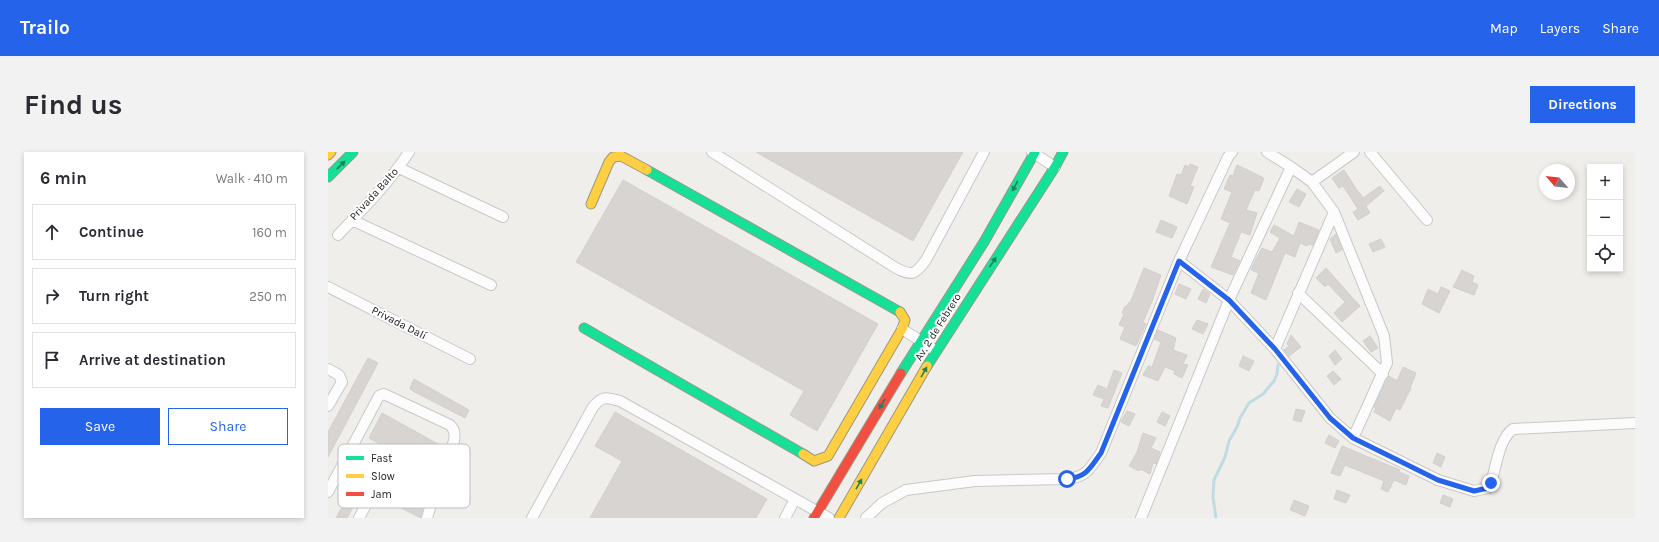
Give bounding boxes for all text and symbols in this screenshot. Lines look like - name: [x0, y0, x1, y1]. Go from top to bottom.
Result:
- text: Trailo: [20, 17, 70, 39]
- text: Map: [1490, 20, 1518, 37]
- text: Layers: [1540, 20, 1580, 37]
- text: Share: [1602, 20, 1639, 37]
- button: Directions: [1530, 86, 1635, 123]
- text: Find us: [24, 88, 123, 121]
- one-way arrow: [336, 160, 346, 170]
- north arrow: [1539, 164, 1575, 200]
- map controls: [1587, 164, 1623, 272]
- button: +: [1587, 164, 1623, 200]
- street label: Privada Balto: [347, 165, 401, 223]
- text: 6 min: [40, 168, 87, 188]
- text: Walk · 410 m: [216, 171, 288, 186]
- one-way arrow: [1012, 180, 1019, 192]
- button: −: [1587, 200, 1623, 236]
- icon: ahead: [41, 221, 63, 243]
- text: Continue: [79, 223, 144, 241]
- text: 160 m: [252, 225, 287, 240]
- button: locate: [1587, 236, 1623, 272]
- one-way arrow: [989, 257, 997, 267]
- icon: right: [41, 285, 63, 307]
- text: Turn right: [79, 287, 149, 305]
- text: 250 m: [249, 289, 287, 304]
- street label: Av. 2 de Febrero: [912, 291, 964, 363]
- street label: Privada Dalí: [369, 304, 429, 343]
- icon: arrive: [41, 349, 63, 371]
- text: Arrive at destination: [79, 351, 226, 369]
- one-way arrow: [920, 366, 927, 378]
- one-way arrow: [879, 398, 886, 410]
- button: Save: [40, 408, 160, 445]
- button: Share: [168, 408, 288, 445]
- legend: [338, 444, 470, 508]
- text: Fast: [371, 452, 392, 465]
- text: Slow: [371, 470, 395, 483]
- route start: [1058, 470, 1076, 488]
- route end: [1482, 474, 1500, 492]
- one-way arrow: [855, 478, 862, 490]
- text: Jam: [371, 488, 392, 501]

